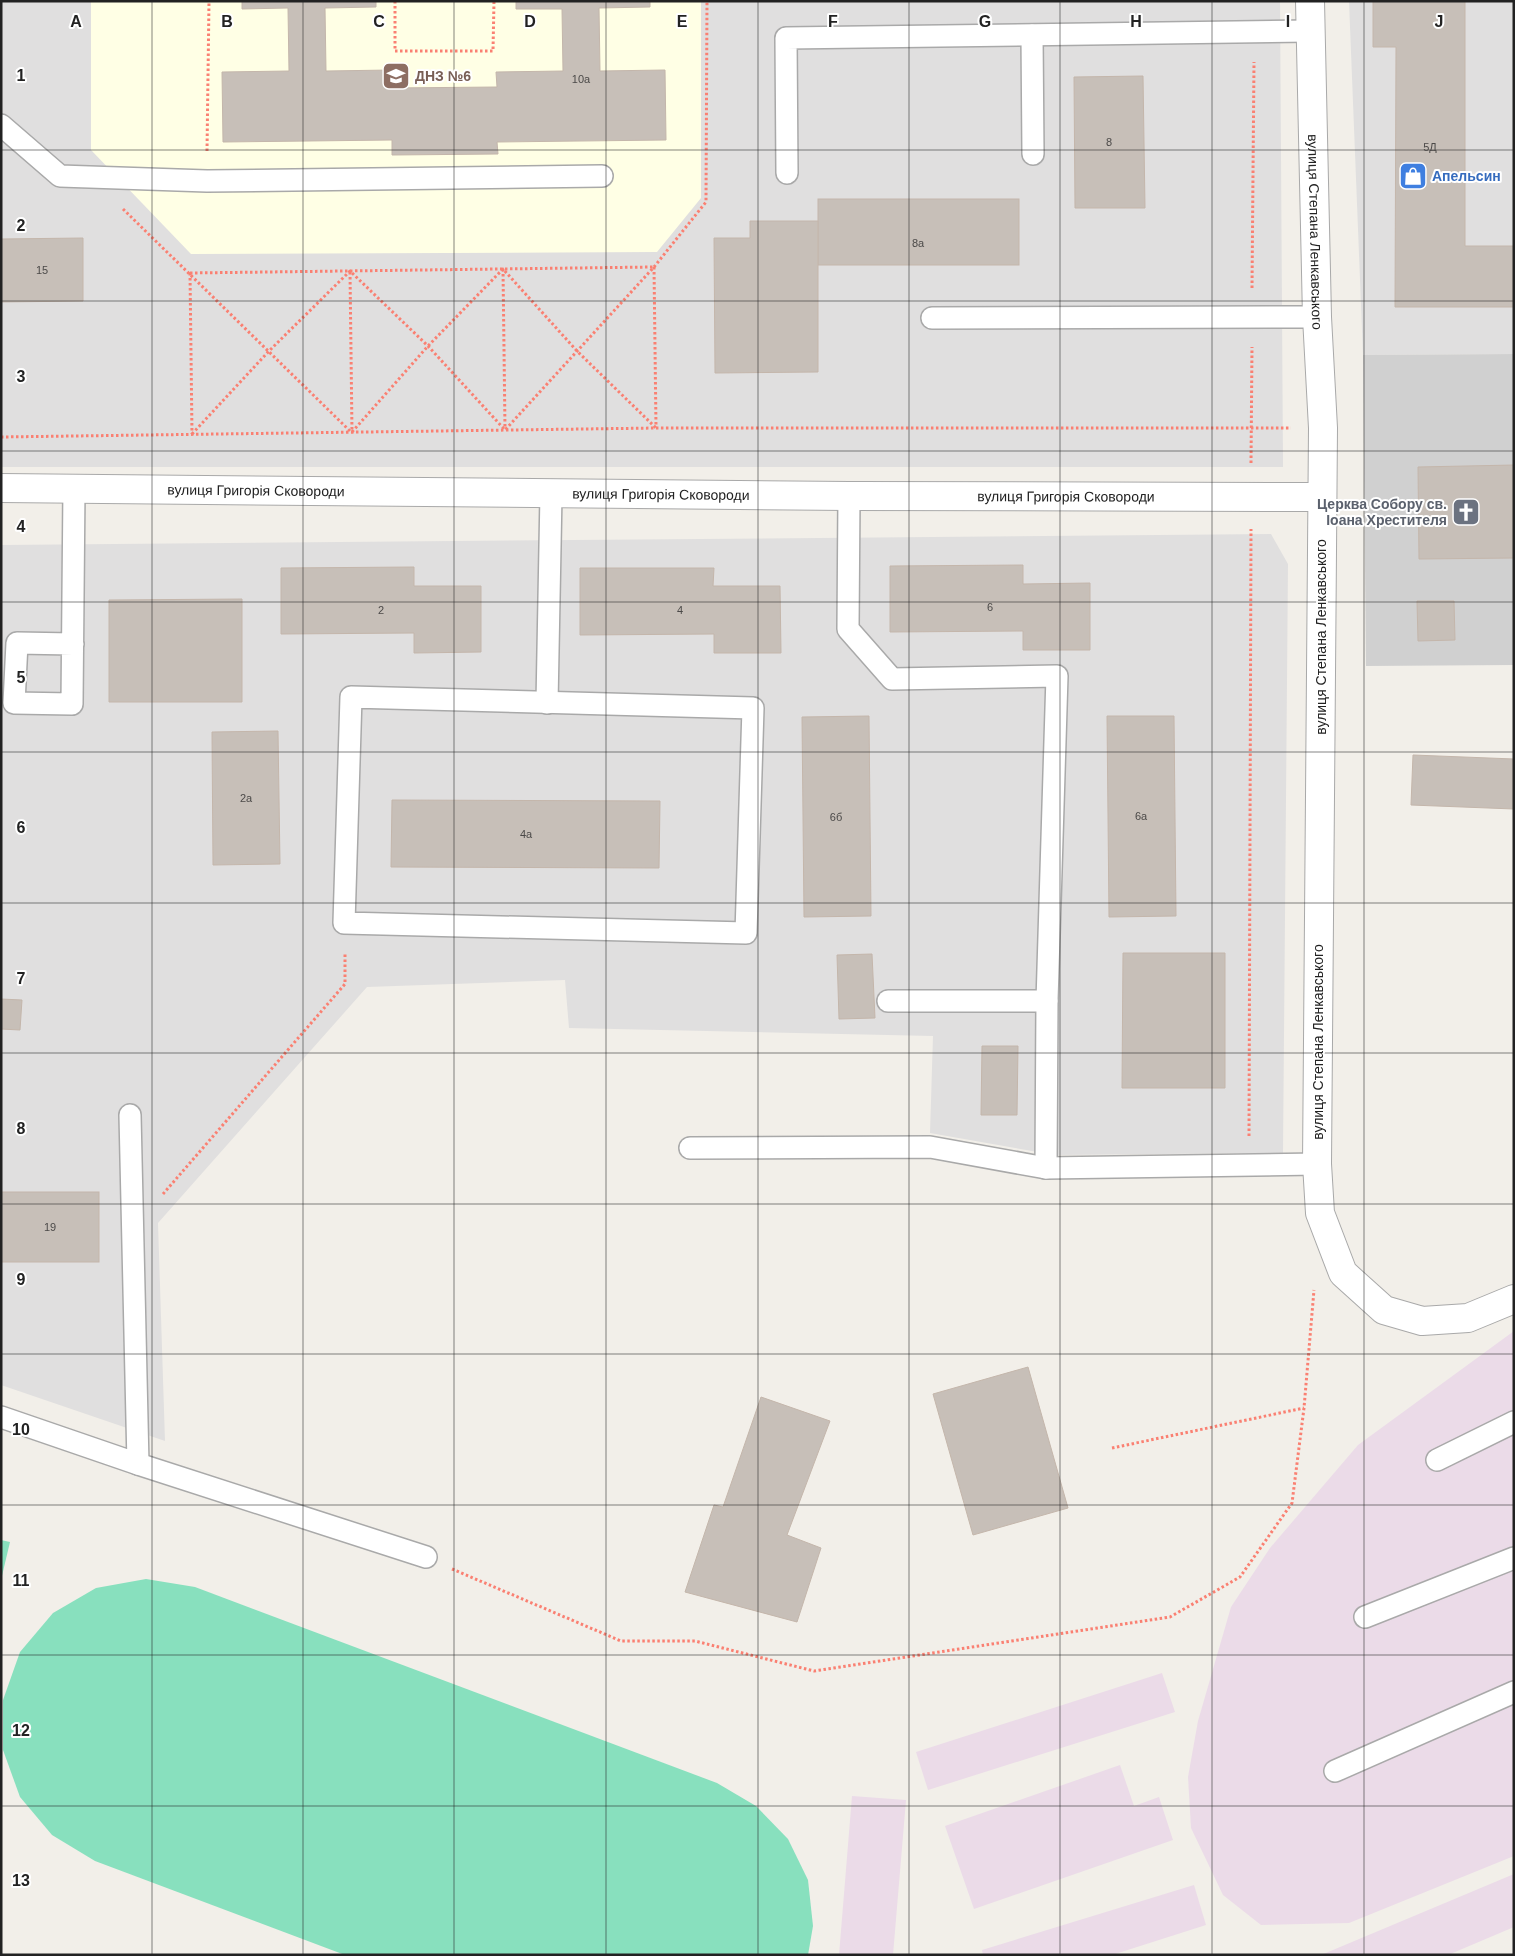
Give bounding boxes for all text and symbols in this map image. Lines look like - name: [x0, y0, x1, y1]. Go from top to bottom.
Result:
- text: A: [70, 13, 82, 30]
- text: B: [221, 13, 233, 30]
- text: C: [373, 13, 385, 30]
- text: D: [524, 13, 536, 30]
- text: E: [677, 13, 688, 30]
- text: F: [828, 13, 838, 30]
- text: G: [979, 13, 991, 30]
- text: H: [1130, 13, 1142, 30]
- text: I: [1286, 13, 1290, 30]
- text: J: [1435, 13, 1443, 30]
- school or university icon: ДНЗ №6: [381, 61, 411, 91]
- text: 1: [17, 67, 26, 84]
- place label: ДНЗ №6: [415, 68, 471, 84]
- house number: 10а: [572, 73, 591, 85]
- street label: вулиця Степана Ленкавського: [1305, 134, 1326, 330]
- house number: 8: [1106, 136, 1112, 148]
- house number: 5Д: [1423, 141, 1437, 153]
- shop icon: Апельсин: [1398, 161, 1428, 191]
- place label: Апельсин: [1432, 168, 1501, 184]
- text: 2: [17, 217, 26, 234]
- house number: 8а: [912, 237, 925, 249]
- house number: 15: [36, 264, 48, 276]
- text: 3: [17, 368, 26, 385]
- street label: вулиця Григорія Сковороди: [167, 482, 345, 499]
- street label: вулиця Григорія Сковороди: [572, 485, 750, 503]
- street label: вулиця Григорія Сковороди: [977, 488, 1155, 505]
- place label: Церква Собору св. Іоана Хрестителя: [1317, 496, 1447, 528]
- church icon: Церква Собору св. Іоана Хрестителя: [1451, 497, 1481, 527]
- text: 4: [17, 518, 26, 535]
- street label: вулиця Степана Ленкавського: [1313, 539, 1329, 735]
- house number: 6: [987, 601, 993, 613]
- house number: 2: [378, 604, 384, 616]
- house number: 4: [677, 604, 683, 616]
- text: 5: [17, 669, 26, 686]
- house number: 2а: [240, 792, 253, 804]
- house number: 6а: [1135, 810, 1148, 822]
- house number: 6б: [830, 811, 842, 823]
- text: 6: [17, 819, 26, 836]
- house number: 4а: [520, 828, 533, 840]
- street label: вулиця Степана Ленкавського: [1310, 944, 1326, 1140]
- text: 7: [17, 970, 26, 987]
- text: 8: [17, 1120, 26, 1137]
- house number: 19: [44, 1221, 56, 1233]
- text: 9: [17, 1271, 26, 1288]
- text: 10: [12, 1421, 30, 1438]
- text: 11: [13, 1572, 30, 1589]
- text: 12: [12, 1722, 30, 1739]
- text: 13: [12, 1872, 30, 1889]

